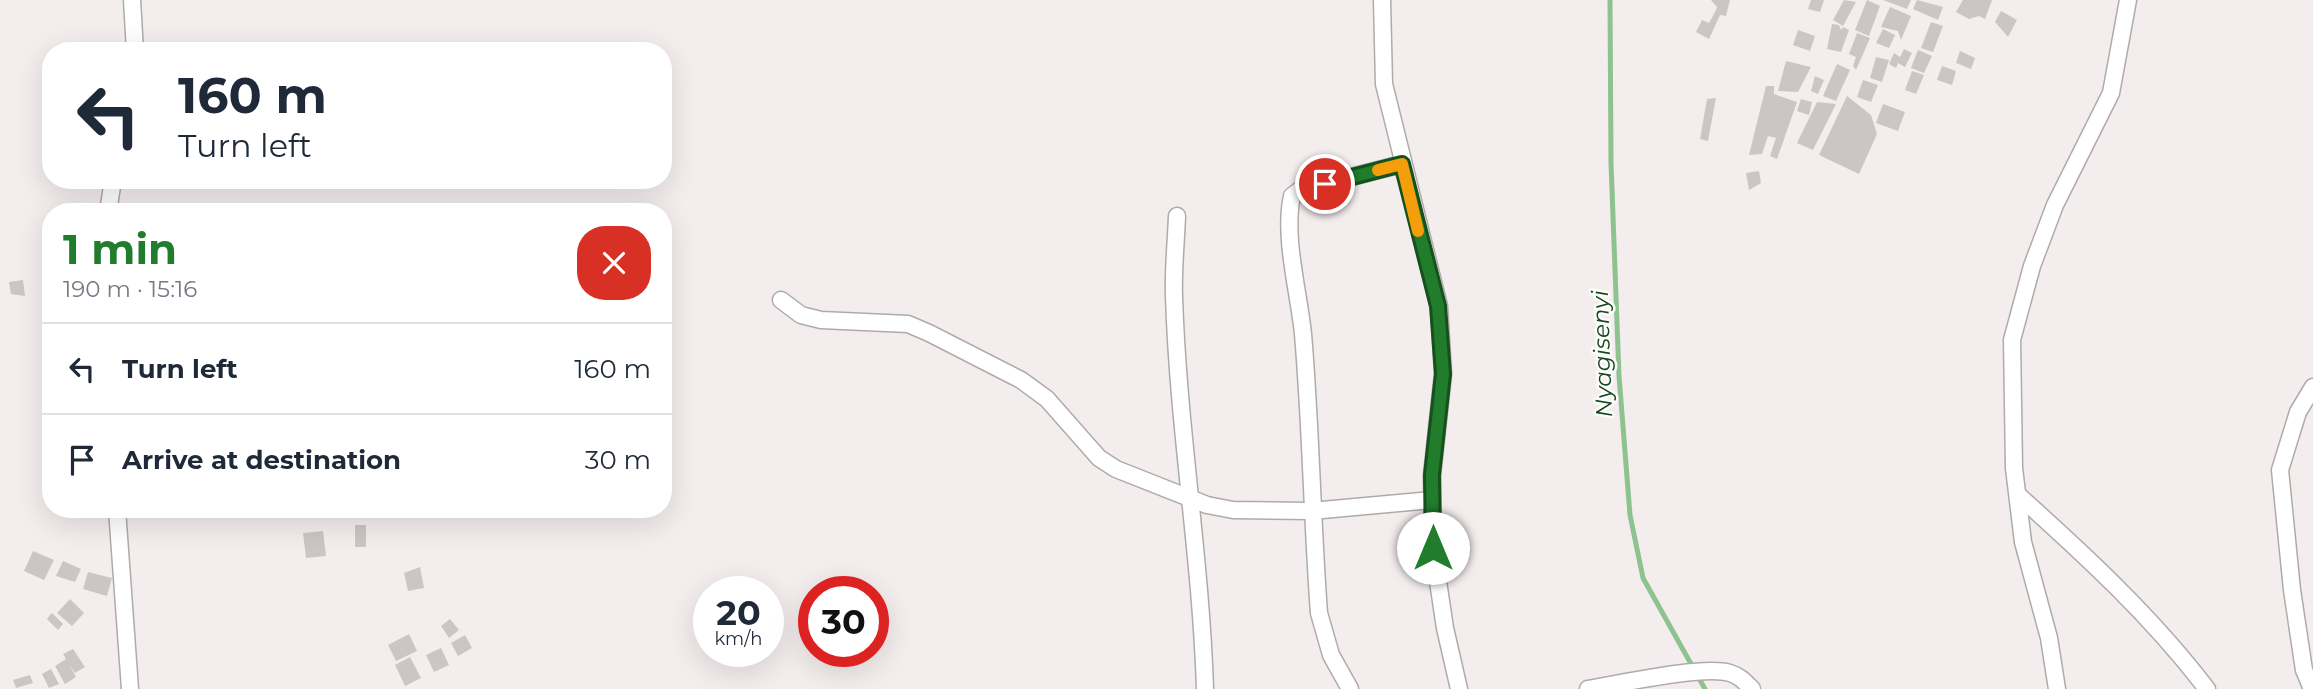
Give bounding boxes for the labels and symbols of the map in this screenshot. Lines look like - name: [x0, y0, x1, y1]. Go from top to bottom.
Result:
- pin: [1295, 154, 1355, 214]
- water label: Nyagisenyi: [1586, 289, 1618, 418]
- position arrow: [1396, 511, 1470, 585]
- speed limit sign: 30: [798, 576, 889, 667]

